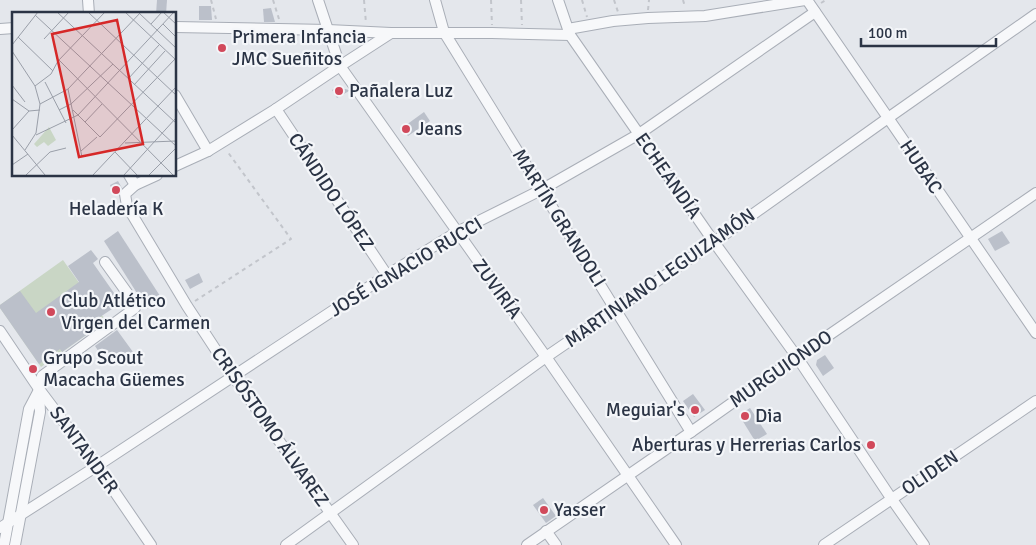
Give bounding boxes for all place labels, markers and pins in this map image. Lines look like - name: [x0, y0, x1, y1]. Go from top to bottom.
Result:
- place label: Primera Infancia JMC Sueñitos: [232, 25, 367, 71]
- marker: Primera Infancia JMC Sueñitos: [216, 42, 228, 54]
- place label: Pañalera Luz: [349, 79, 453, 103]
- marker: Pañalera Luz: [333, 85, 345, 97]
- place label: Jeans: [416, 117, 462, 141]
- marker: Jeans: [400, 123, 412, 135]
- marker: Heladería K: [110, 184, 122, 196]
- place label: Heladería K: [69, 197, 164, 221]
- place label: Club Atlético Virgen del Carmen: [61, 289, 210, 335]
- marker: Club Atlético Virgen del Carmen: [45, 306, 57, 318]
- place label: Grupo Scout Macacha Güemes: [43, 346, 185, 392]
- marker: Grupo Scout Macacha Güemes: [27, 363, 39, 375]
- place label: Meguiar's: [606, 398, 685, 422]
- marker: Meguiar's: [689, 404, 701, 416]
- place label: Dia: [755, 404, 782, 428]
- marker: Dia: [739, 410, 751, 422]
- place label: Aberturas y Herrerias Carlos: [632, 433, 861, 457]
- marker: Aberturas y Herrerias Carlos: [865, 439, 877, 451]
- place label: Yasser: [554, 498, 605, 522]
- marker: Yasser: [538, 504, 550, 516]

